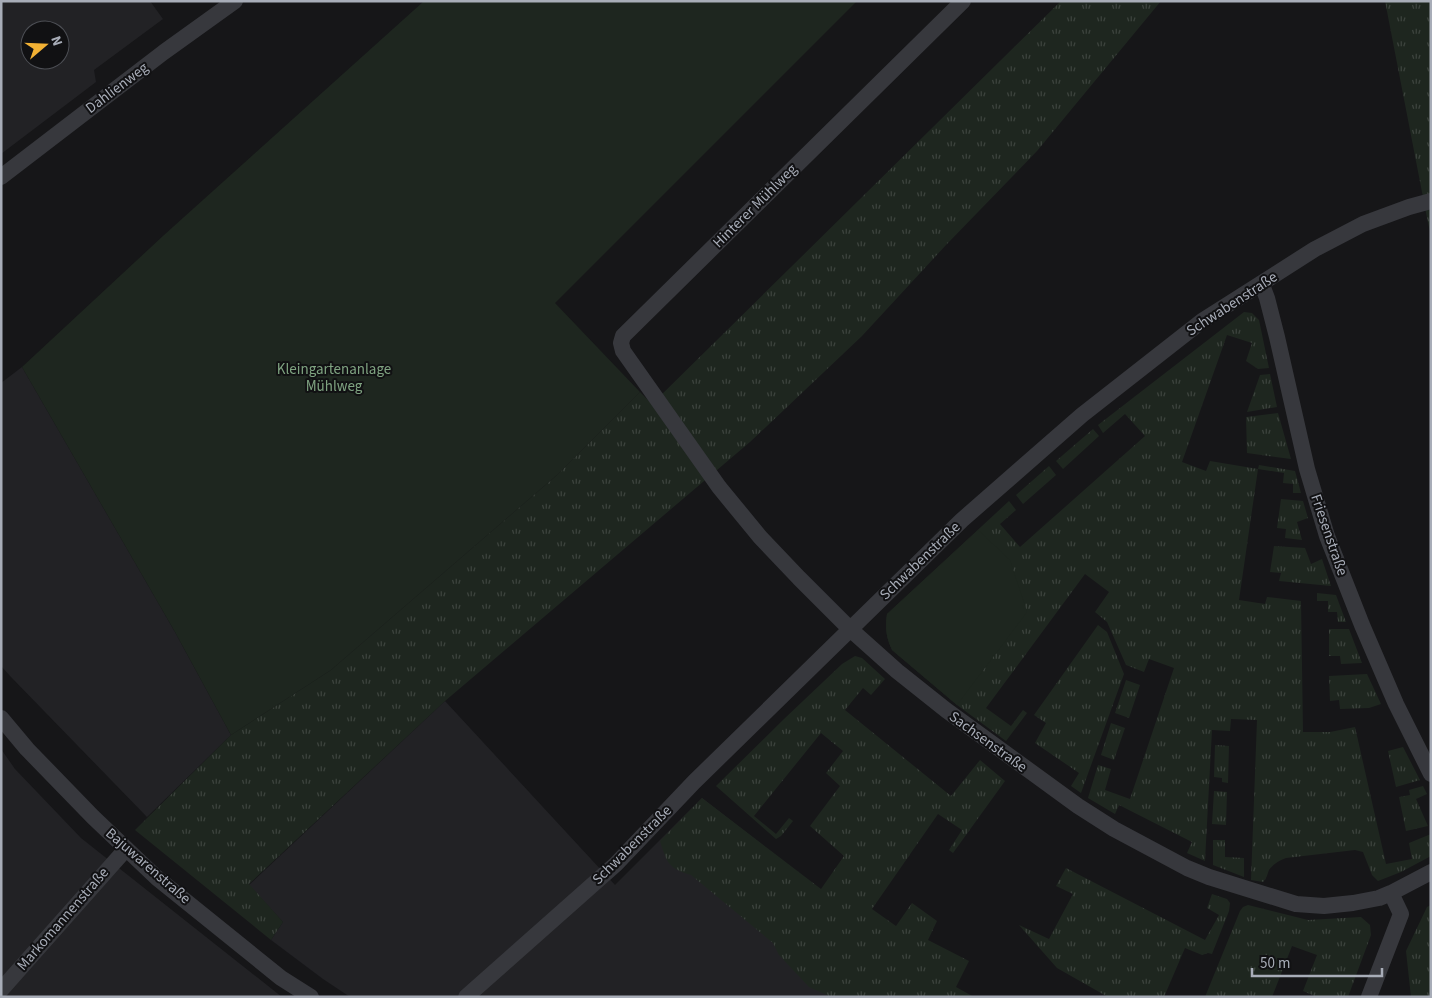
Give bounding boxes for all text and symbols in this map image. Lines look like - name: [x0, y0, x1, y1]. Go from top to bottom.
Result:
- north arrow: [20, 20, 70, 70]
- text: N: [45, 33, 67, 49]
- street label: Dahlienweg: [81, 57, 153, 119]
- street label: Hinterer Mühlweg: [708, 159, 802, 253]
- street label: Schwabenstraße: [1182, 267, 1282, 341]
- park label: Kleingartenanlage Mühlweg: [277, 359, 391, 397]
- street label: Friesenstraße: [1305, 491, 1353, 579]
- street label: Schwabenstraße: [875, 517, 965, 605]
- street label: Sachsenstraße: [945, 706, 1031, 778]
- street label: Schwabenstraße: [588, 801, 676, 889]
- street label: Bajuwarenstraße: [101, 823, 195, 909]
- street label: Markomannenstraße: [12, 863, 114, 975]
- scale bar: [1252, 946, 1382, 978]
- text: 50 m: [1260, 953, 1290, 974]

